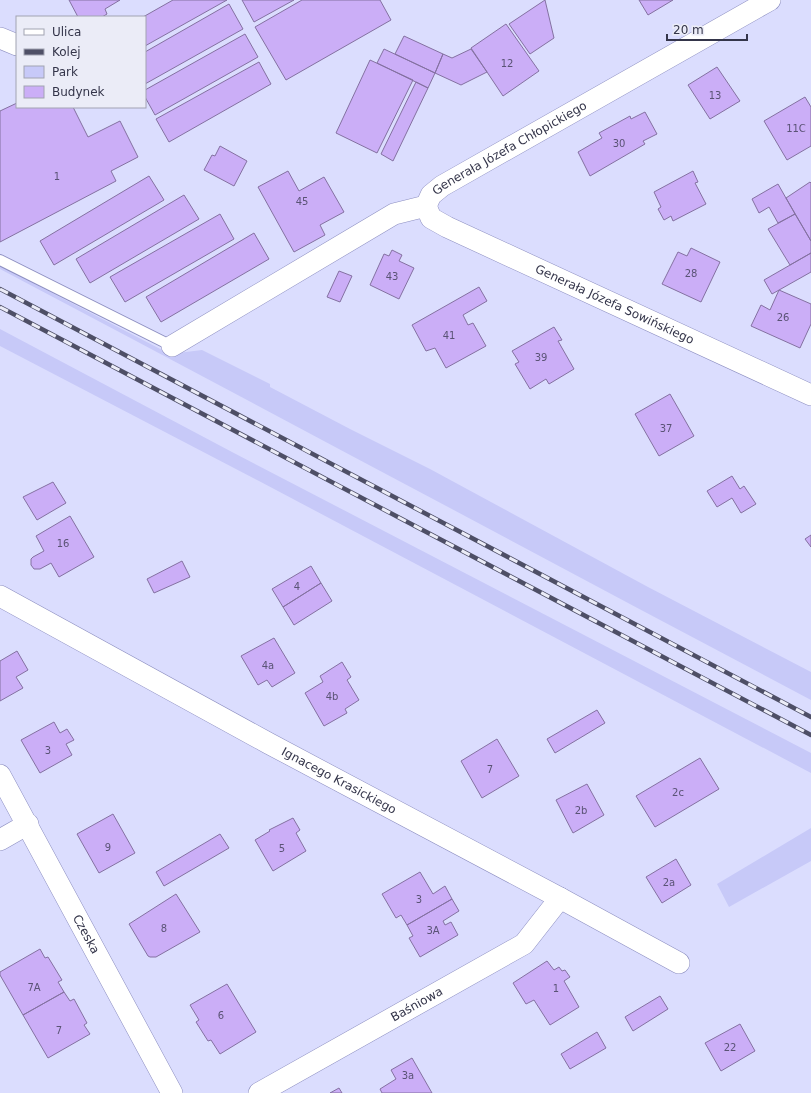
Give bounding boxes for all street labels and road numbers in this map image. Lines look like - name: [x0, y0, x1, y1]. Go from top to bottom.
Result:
- street label: Generała Józefa Chłopickiego: [430, 98, 589, 198]
- street label: Generała Józefa Sowińskiego: [533, 262, 696, 347]
- street label: Ignacego Krasickiego: [279, 744, 399, 817]
- street label: Czeska: [70, 912, 102, 956]
- street label: Baśniowa: [388, 984, 445, 1024]

